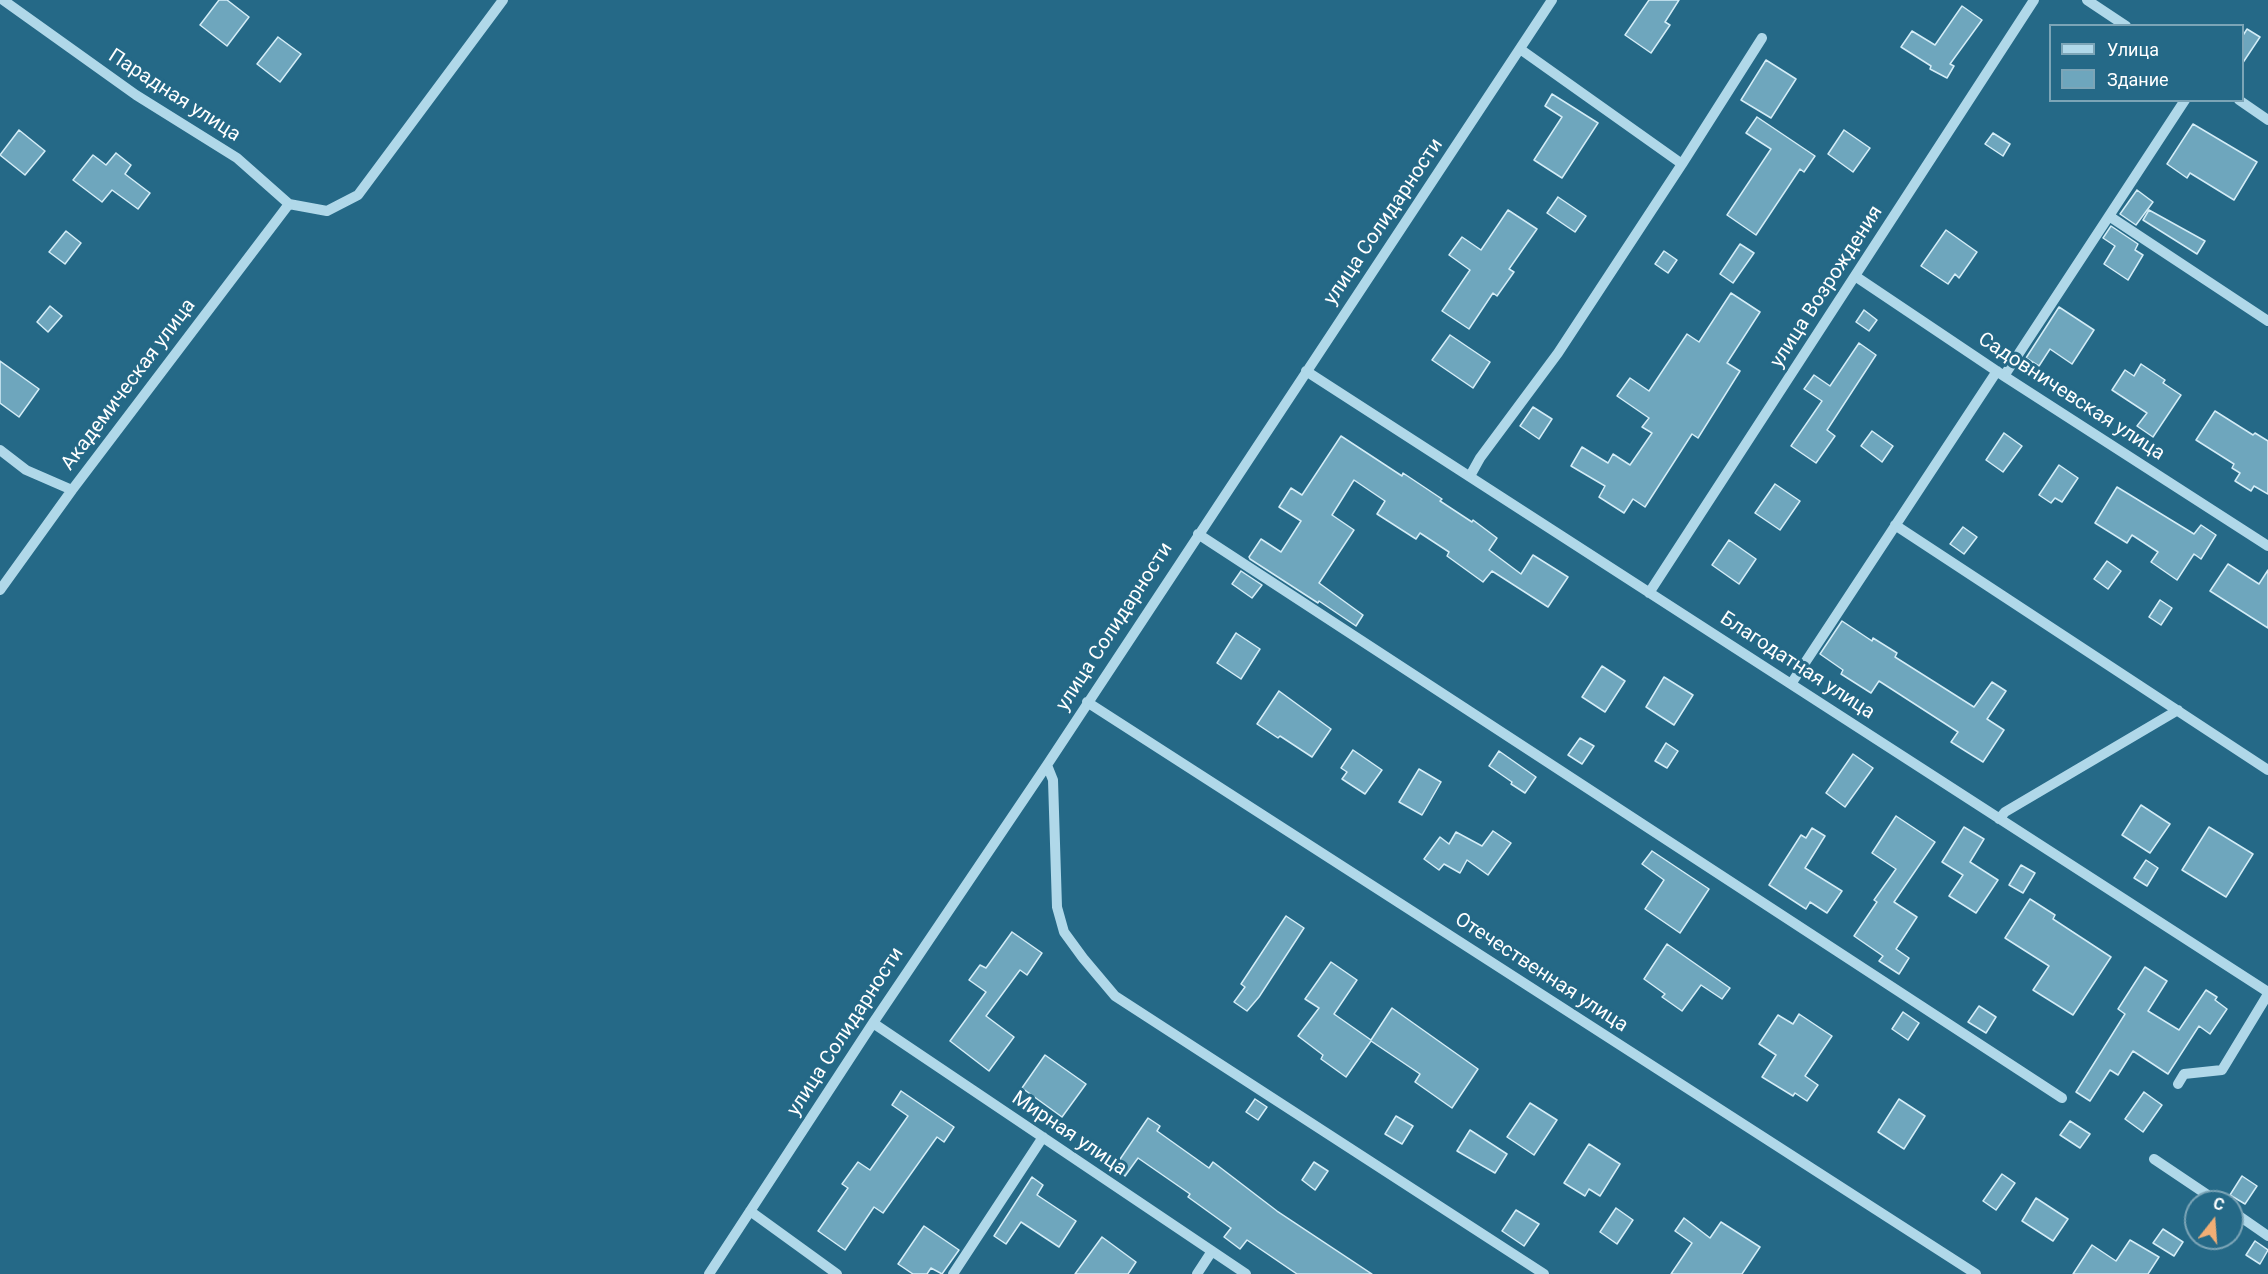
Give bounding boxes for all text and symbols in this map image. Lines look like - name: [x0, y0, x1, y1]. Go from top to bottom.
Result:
- legend: [2049, 24, 2244, 102]
- text: Улица: [2107, 39, 2159, 60]
- street label: Парадная улица: [103, 44, 245, 148]
- text: Здание: [2107, 69, 2169, 90]
- street label: улица Солидарности: [1319, 134, 1449, 310]
- street label: улица Возрождения: [1766, 201, 1888, 373]
- street label: Академическая улица: [57, 295, 201, 475]
- street label: Садовничевская улица: [1973, 328, 2169, 466]
- street label: улица Солидарности: [1052, 538, 1178, 716]
- street label: Благодатная улица: [1715, 607, 1879, 725]
- street label: Отечественная улица: [1450, 908, 1632, 1038]
- street label: улица Солидарности: [783, 943, 909, 1121]
- street label: Мирная улица: [1007, 1087, 1131, 1181]
- north arrow: [2184, 1190, 2244, 1250]
- text: С: [2211, 1194, 2227, 1215]

